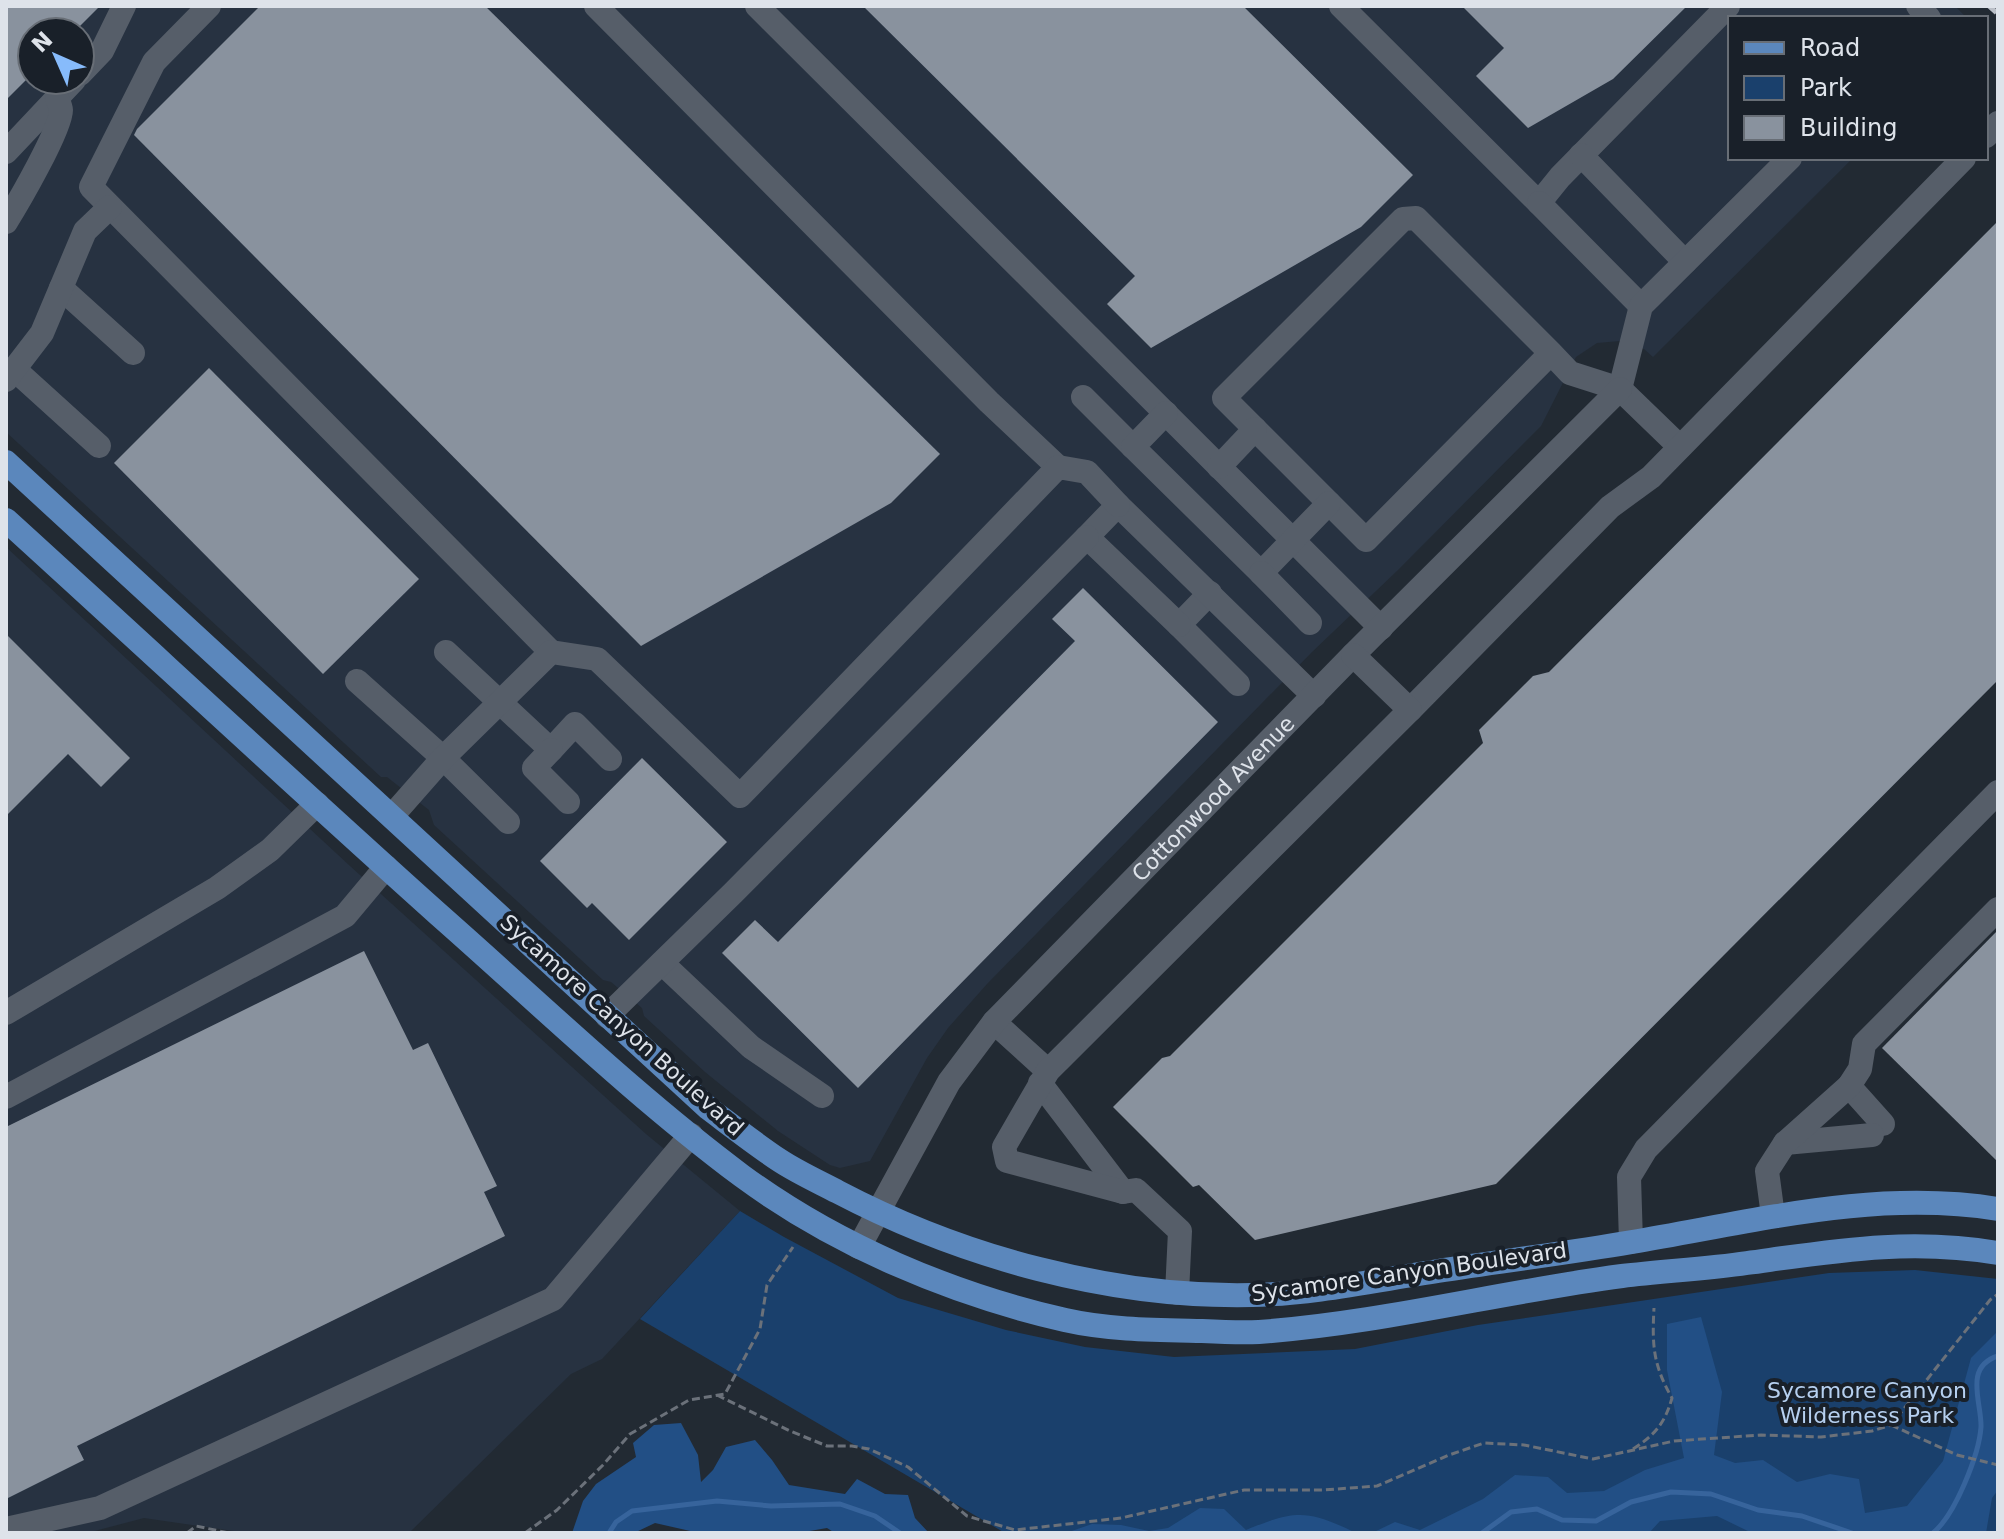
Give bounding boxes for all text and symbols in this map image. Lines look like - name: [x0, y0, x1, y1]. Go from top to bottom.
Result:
- north arrow: [16, 16, 96, 96]
- legend: [1728, 16, 1988, 160]
- text: N: [27, 27, 58, 58]
- text: Road: [1800, 34, 1860, 62]
- text: Park: [1800, 74, 1852, 102]
- text: Building: [1800, 114, 1897, 142]
- street label: Cottonwood Avenue: [1127, 710, 1299, 886]
- street label: Sycamore Canyon Boulevard: [495, 909, 749, 1141]
- street label: Sycamore Canyon Boulevard: [1250, 1237, 1568, 1307]
- park label: Sycamore Canyon Wilderness Park: [1767, 1378, 1967, 1428]

